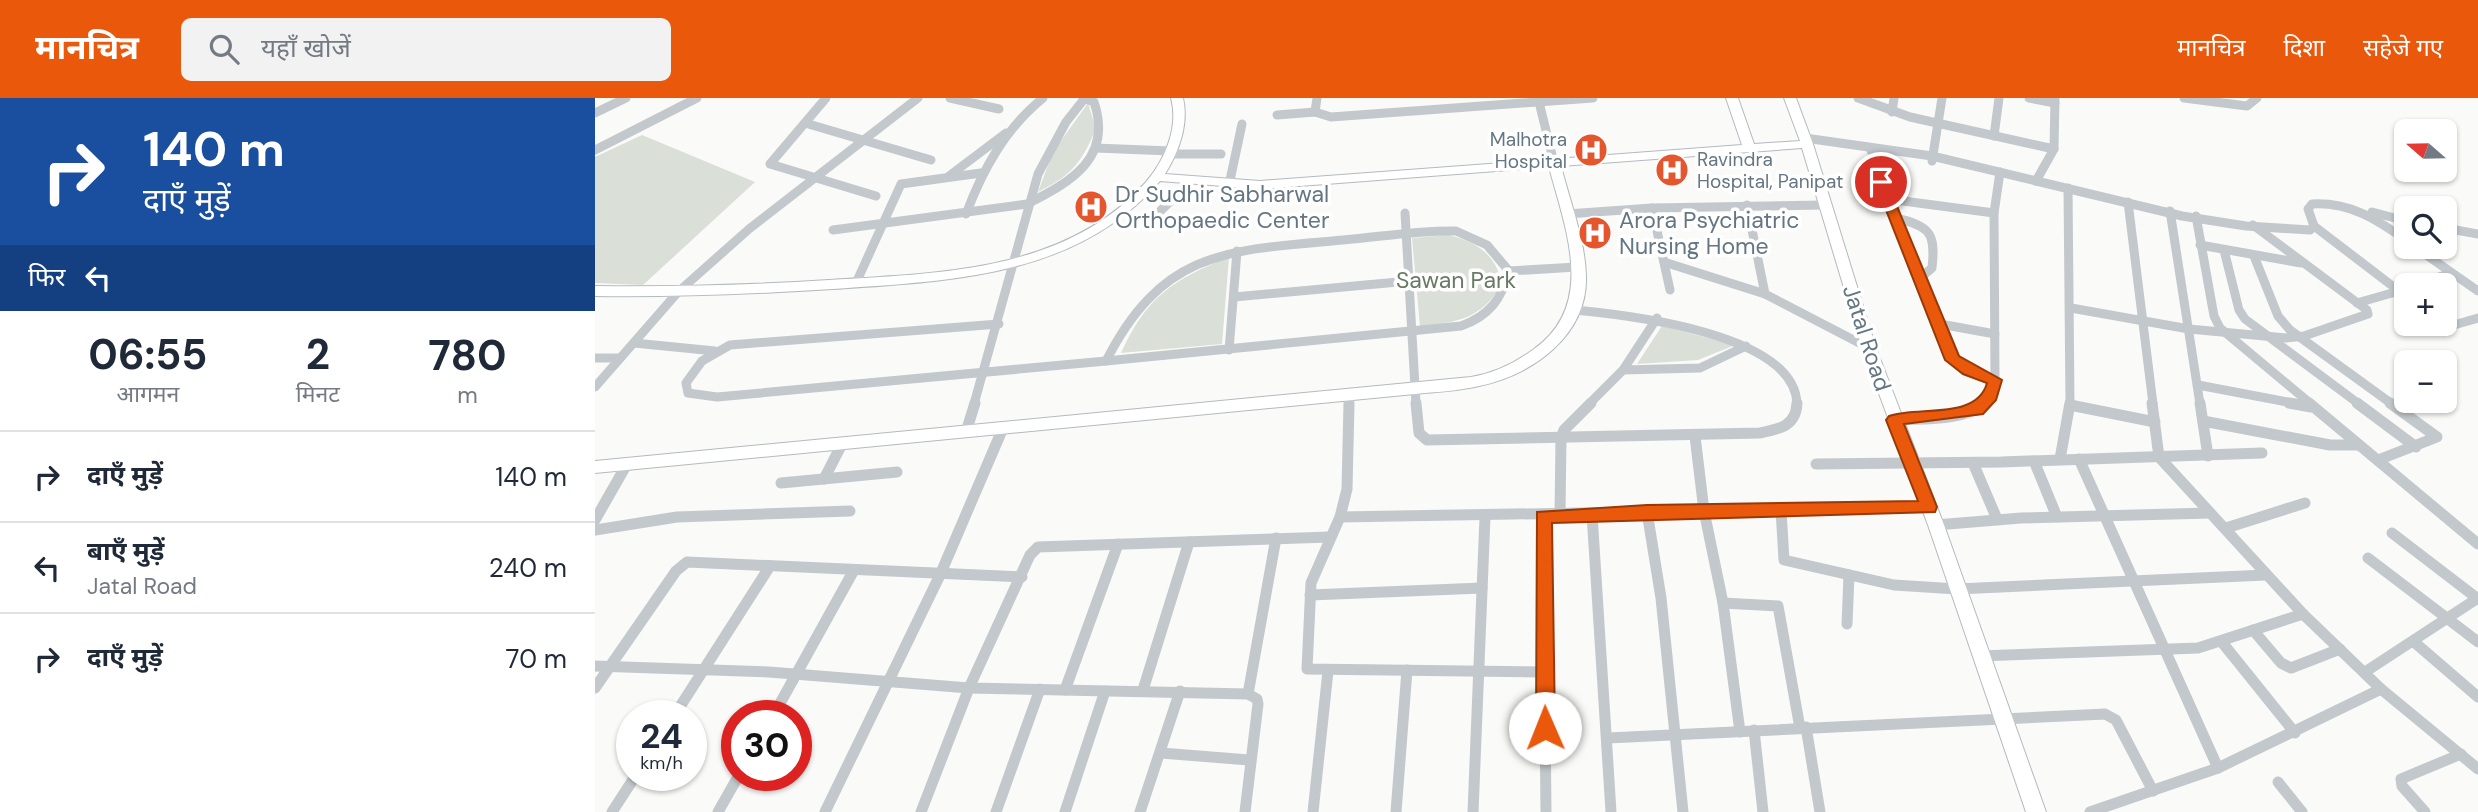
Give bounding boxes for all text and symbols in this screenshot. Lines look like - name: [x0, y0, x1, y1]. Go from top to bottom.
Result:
- search box: [181, 18, 671, 81]
- text: मानचित्र: [35, 26, 139, 69]
- icon: search: [205, 30, 243, 68]
- text: यहाँ खोजें: [261, 31, 351, 65]
- text: मानचित्र: [2177, 32, 2246, 63]
- text: दिशा: [2284, 32, 2325, 63]
- text: सहेजे गए: [2363, 32, 2443, 63]
- text: 140 m: [143, 117, 285, 181]
- north arrow: [2394, 119, 2457, 182]
- map controls: [2394, 119, 2457, 413]
- icon: right: [28, 126, 119, 217]
- place label: Malhotra Hospital: [1490, 127, 1567, 174]
- hospital icon: Malhotra Hospital: [1572, 131, 1610, 169]
- place label: Ravindra Hospital, Panipat: [1697, 147, 1844, 194]
- hospital icon: Ravindra Hospital, Panipat: [1653, 151, 1691, 189]
- pin: [1851, 152, 1911, 212]
- icon: arrive: [1862, 163, 1900, 201]
- text: दाएँ मुड़ें: [143, 179, 231, 221]
- place label: Dr Sudhir Sabharwal Orthopaedic Center: [1115, 179, 1329, 235]
- hospital icon: Dr Sudhir Sabharwal Orthopaedic Center: [1072, 188, 1110, 226]
- button: search: [2394, 196, 2457, 259]
- place label: Arora Psychiatric Nursing Home: [1619, 205, 1800, 261]
- hospital icon: Arora Psychiatric Nursing Home: [1576, 214, 1614, 252]
- icon: left: [79, 259, 117, 297]
- text: फिर: [28, 260, 65, 294]
- park label: Sawan Park: [1396, 265, 1516, 295]
- button: +: [2394, 273, 2457, 336]
- street label: Jatal Road: [1836, 281, 1898, 395]
- text: 06:55: [88, 327, 207, 382]
- text: 2: [306, 327, 330, 382]
- text: 780: [428, 328, 507, 383]
- button: −: [2394, 350, 2457, 413]
- text: आगमन: [116, 379, 179, 409]
- text: मिनट: [296, 379, 340, 409]
- text: m: [457, 380, 478, 410]
- icon: right: [28, 458, 66, 496]
- text: दाएँ मुड़ें: [87, 458, 163, 492]
- text: 140 m: [495, 460, 567, 494]
- text: बाएँ मुड़ें: [87, 534, 164, 568]
- icon: left: [28, 549, 66, 587]
- text: 240 m: [489, 551, 567, 585]
- text: Jatal Road: [87, 571, 197, 601]
- icon: right: [28, 640, 66, 678]
- text: दाएँ मुड़ें: [87, 640, 163, 674]
- text: 70 m: [506, 642, 567, 676]
- position arrow: [1508, 691, 1582, 765]
- speed limit sign: 30: [721, 700, 812, 791]
- text: 24: [640, 713, 683, 759]
- text: km/h: [640, 751, 683, 775]

